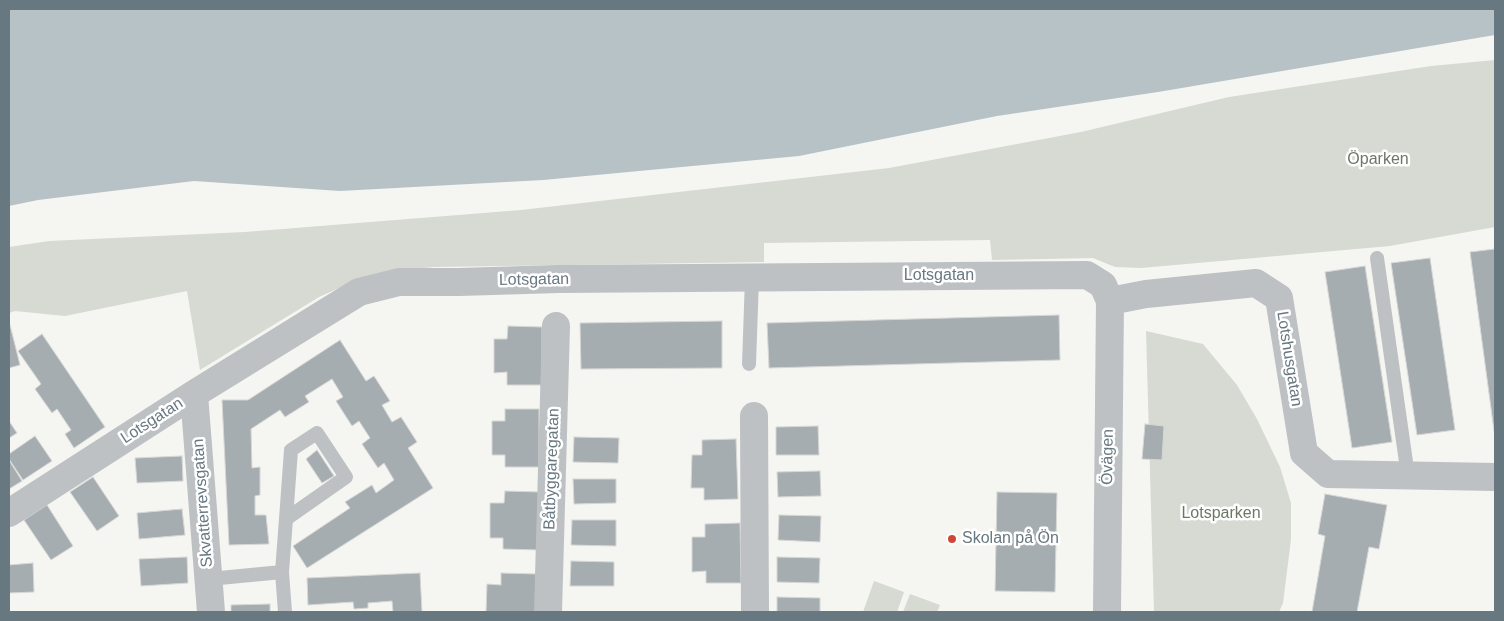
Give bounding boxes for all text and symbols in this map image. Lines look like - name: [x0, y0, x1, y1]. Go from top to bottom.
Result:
- park label: Öparken: [1347, 150, 1409, 170]
- street label: Lotsgatan: [904, 266, 974, 286]
- street label: Lotsgatan: [499, 270, 569, 290]
- street label: Lotshusgatan: [1272, 310, 1306, 408]
- street label: Lotsgatan: [117, 394, 187, 448]
- street label: Båtbyggaregatan: [540, 408, 564, 530]
- street label: Övägen: [1098, 429, 1118, 485]
- street label: Skvatterrevsgatan: [189, 438, 217, 568]
- park label: Lotsparken: [1181, 504, 1261, 524]
- place label: Skolan på Ön: [962, 529, 1059, 549]
- marker: Skolan på Ön: [946, 533, 958, 545]

